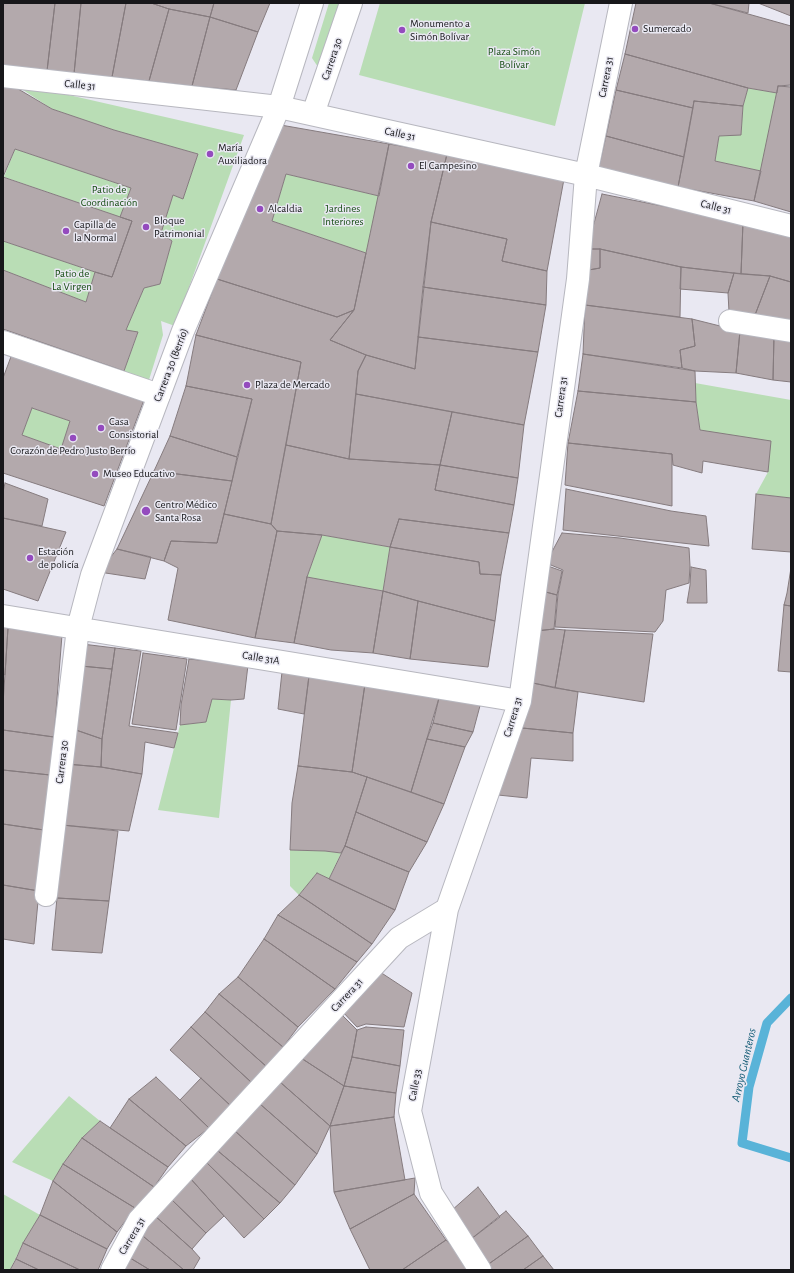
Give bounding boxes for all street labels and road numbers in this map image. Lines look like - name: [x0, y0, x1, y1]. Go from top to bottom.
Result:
- street label: Carrera 30: [319, 36, 345, 82]
- street label: Carrera 31: [596, 55, 616, 99]
- street label: Calle 31: [64, 77, 96, 93]
- street label: Calle 31: [383, 124, 417, 144]
- street label: Calle 31: [699, 197, 733, 217]
- street label: Carrera 30 (Berrío): [151, 326, 191, 404]
- street label: Carrera 31: [552, 376, 570, 418]
- street label: Calle 31A: [241, 649, 281, 667]
- street label: Carrera 31: [501, 695, 525, 739]
- street label: Carrera 30: [53, 740, 71, 784]
- street label: Carrera 31: [328, 975, 366, 1015]
- street label: Calle 33: [405, 1068, 425, 1102]
- street label: Carrera 31: [116, 1215, 148, 1257]

